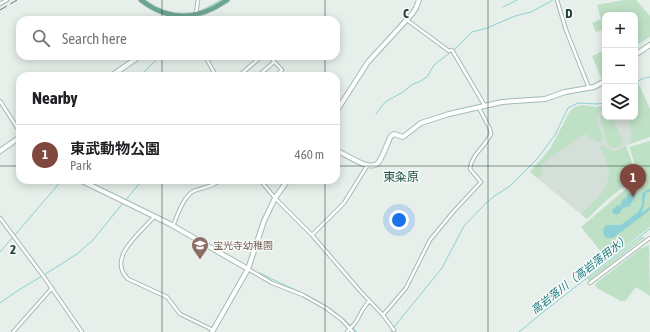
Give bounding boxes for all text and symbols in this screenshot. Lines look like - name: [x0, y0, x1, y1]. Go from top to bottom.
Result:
- text: C: [403, 6, 409, 21]
- text: D: [565, 6, 573, 21]
- map controls: [602, 12, 638, 120]
- button: +: [602, 12, 638, 48]
- search box: [16, 16, 340, 60]
- icon: search: [30, 27, 52, 49]
- text: Search here: [62, 30, 127, 47]
- button: −: [602, 48, 638, 84]
- button: layers: [602, 84, 638, 120]
- text: Nearby: [32, 88, 78, 108]
- text: 東武動物公園: [70, 140, 160, 157]
- text: 1: [42, 147, 48, 162]
- text: 460 m: [295, 147, 324, 162]
- text: Park: [70, 158, 92, 173]
- pin: 1: [620, 164, 646, 197]
- district label: 東粂原: [383, 170, 419, 184]
- your location: [389, 210, 409, 230]
- water label: 高岩落川（高岩落用水）: [529, 232, 631, 316]
- school or university icon: 宝光寺幼稚園: [190, 235, 210, 260]
- place label: 宝光寺幼稚園: [213, 240, 273, 251]
- text: 2: [10, 242, 16, 257]

